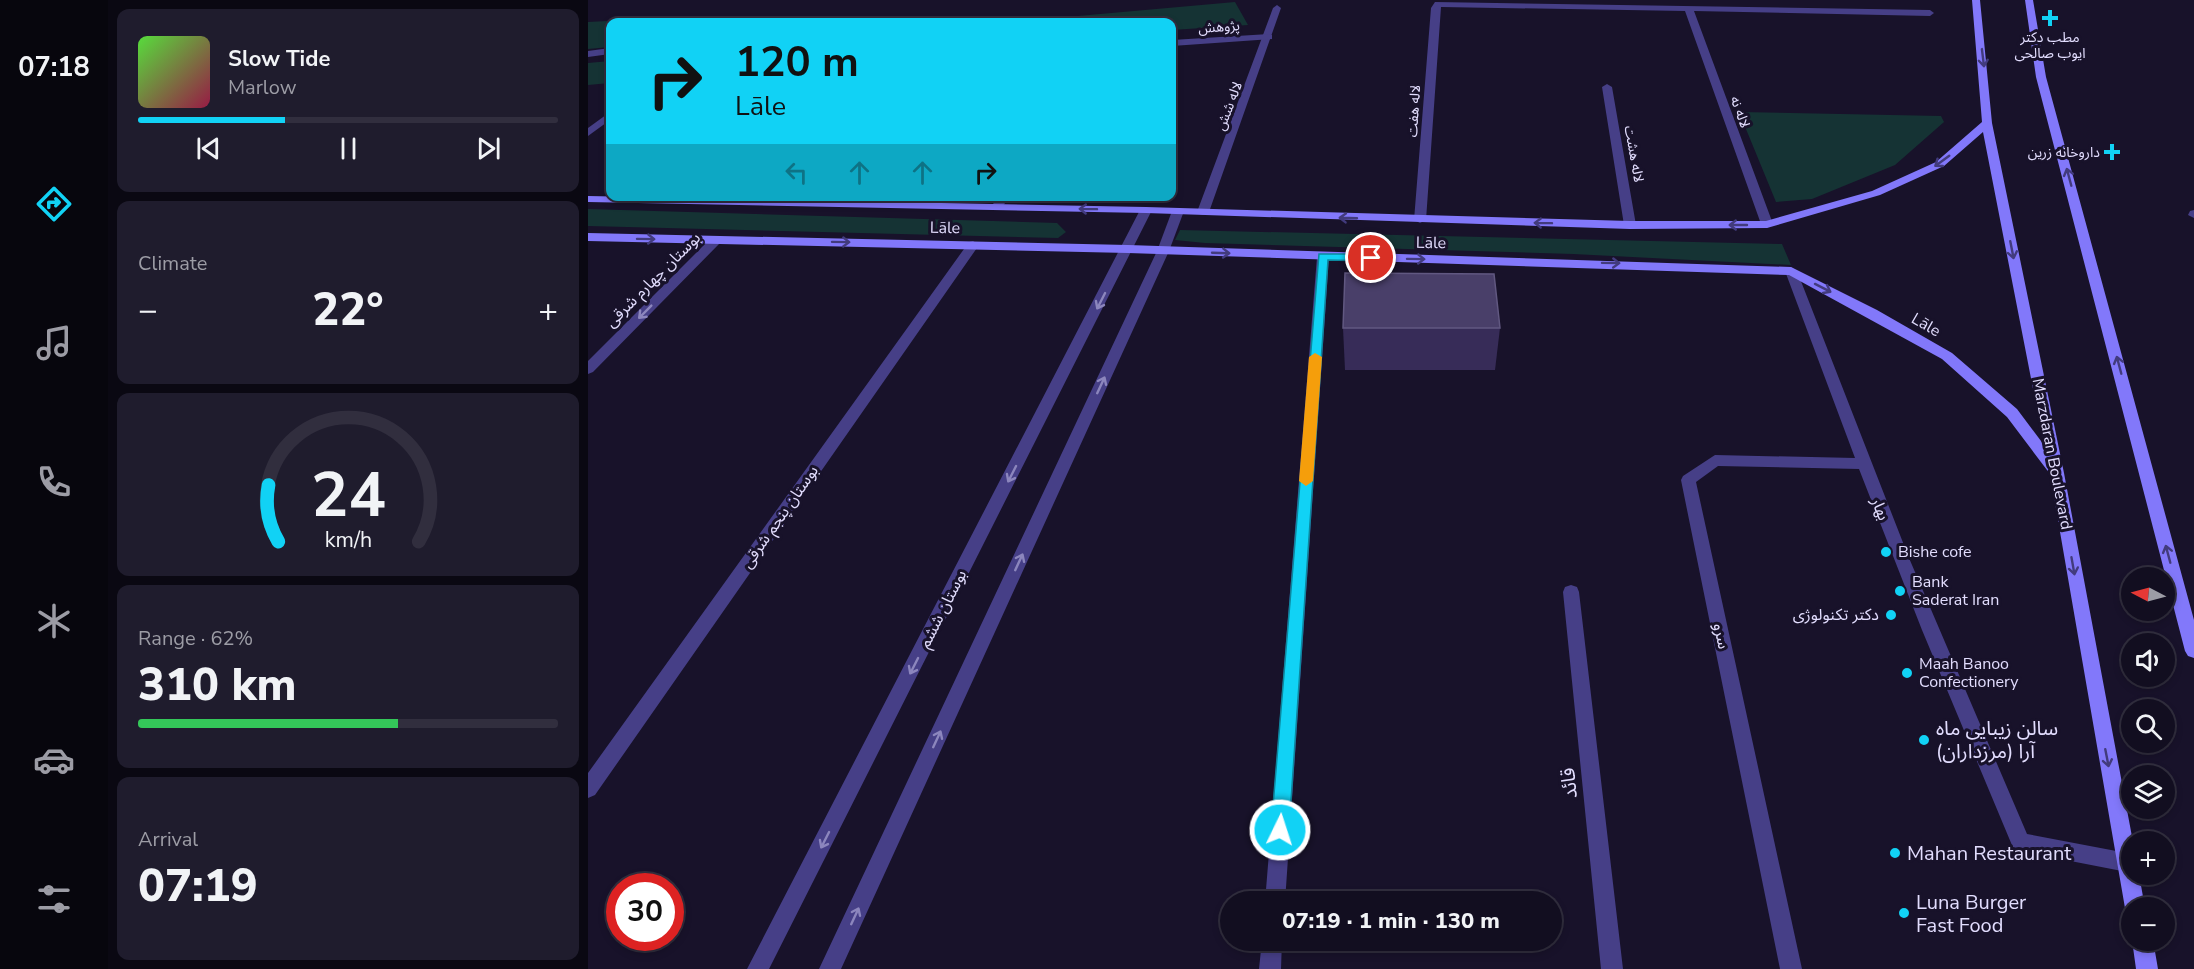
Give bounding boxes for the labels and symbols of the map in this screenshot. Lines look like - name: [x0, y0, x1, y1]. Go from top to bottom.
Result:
- marker: مطب دکتر ایوب صالحی: [2041, 9, 2059, 27]
- street label: پژوهش: [1197, 16, 1241, 38]
- place label: مطب دکتر ایوب صالحی: [2014, 28, 2086, 63]
- one-way arrow: [1978, 48, 1989, 68]
- street label: لاله شش: [1211, 79, 1247, 133]
- street label: لاله هفت: [1403, 84, 1425, 138]
- street label: لاله نه: [1725, 93, 1755, 131]
- street label: لاله هشت: [1620, 124, 1648, 184]
- place label: داروخانه زرین: [2028, 143, 2100, 162]
- marker: داروخانه زرین: [2105, 145, 2119, 159]
- one-way arrow: [1935, 155, 1951, 167]
- one-way arrow: [2063, 168, 2075, 187]
- one-way arrow: [1078, 203, 1098, 215]
- one-way arrow: [1339, 212, 1359, 223]
- street label: Lāle: [930, 217, 960, 239]
- one-way arrow: [1534, 218, 1554, 229]
- one-way arrow: [1729, 219, 1749, 230]
- street label: بوستان چهارم شرقی: [600, 227, 706, 333]
- pin: [1345, 232, 1396, 283]
- street label: Lāle: [1416, 232, 1446, 254]
- one-way arrow: [636, 233, 656, 244]
- one-way arrow: [831, 237, 851, 248]
- one-way arrow: [2007, 240, 2018, 260]
- one-way arrow: [1211, 248, 1231, 259]
- one-way arrow: [1406, 253, 1426, 265]
- one-way arrow: [1601, 258, 1621, 269]
- one-way arrow: [1814, 282, 1832, 294]
- one-way arrow: [1095, 291, 1107, 309]
- one-way arrow: [637, 304, 652, 319]
- street label: Lāle: [1907, 308, 1945, 342]
- one-way arrow: [2112, 356, 2124, 375]
- one-way arrow: [1095, 377, 1107, 395]
- street label: Marzdaran Boulevard: [2027, 377, 2077, 531]
- street label: بوستان پنجم شرقی: [736, 461, 825, 573]
- one-way arrow: [1006, 465, 1018, 483]
- street label: بهار: [1865, 493, 1894, 524]
- place label: Bishe cofe: [1898, 541, 1972, 563]
- marker: Bishe cofe: [1879, 545, 1893, 559]
- one-way arrow: [2162, 545, 2174, 564]
- one-way arrow: [1013, 554, 1025, 572]
- one-way arrow: [2068, 555, 2079, 575]
- street label: بوستان ششم: [914, 566, 973, 652]
- north arrow: [2121, 567, 2175, 621]
- place label: Bank Saderat Iran: [1912, 571, 1999, 611]
- marker: Bank Saderat Iran: [1893, 584, 1907, 598]
- place label: دکتر تکنولوژی: [1793, 604, 1879, 626]
- marker: دکتر تکنولوژی: [1884, 608, 1898, 622]
- street label: سرو: [1708, 621, 1734, 651]
- place label: Maah Banoo Confectionery: [1919, 653, 2019, 693]
- one-way arrow: [908, 657, 919, 675]
- marker: Maah Banoo Confectionery: [1900, 666, 1914, 680]
- place label: سالن زیبایی ماه آرا (مرزداران): [1936, 715, 2058, 765]
- one-way arrow: [932, 730, 943, 748]
- marker: سالن زیبایی ماه آرا (مرزداران): [1917, 733, 1931, 747]
- one-way arrow: [2102, 747, 2113, 767]
- street label: قائد: [1554, 766, 1584, 800]
- position arrow: [1248, 798, 1312, 862]
- one-way arrow: [818, 830, 830, 848]
- place label: Mahan Restaurant: [1907, 840, 2072, 867]
- marker: Mahan Restaurant: [1888, 846, 1902, 860]
- speed limit sign: 30: [606, 873, 684, 951]
- place label: Luna Burger Fast Food: [1916, 889, 2026, 939]
- marker: Luna Burger Fast Food: [1897, 906, 1911, 920]
- one-way arrow: [849, 907, 861, 925]

